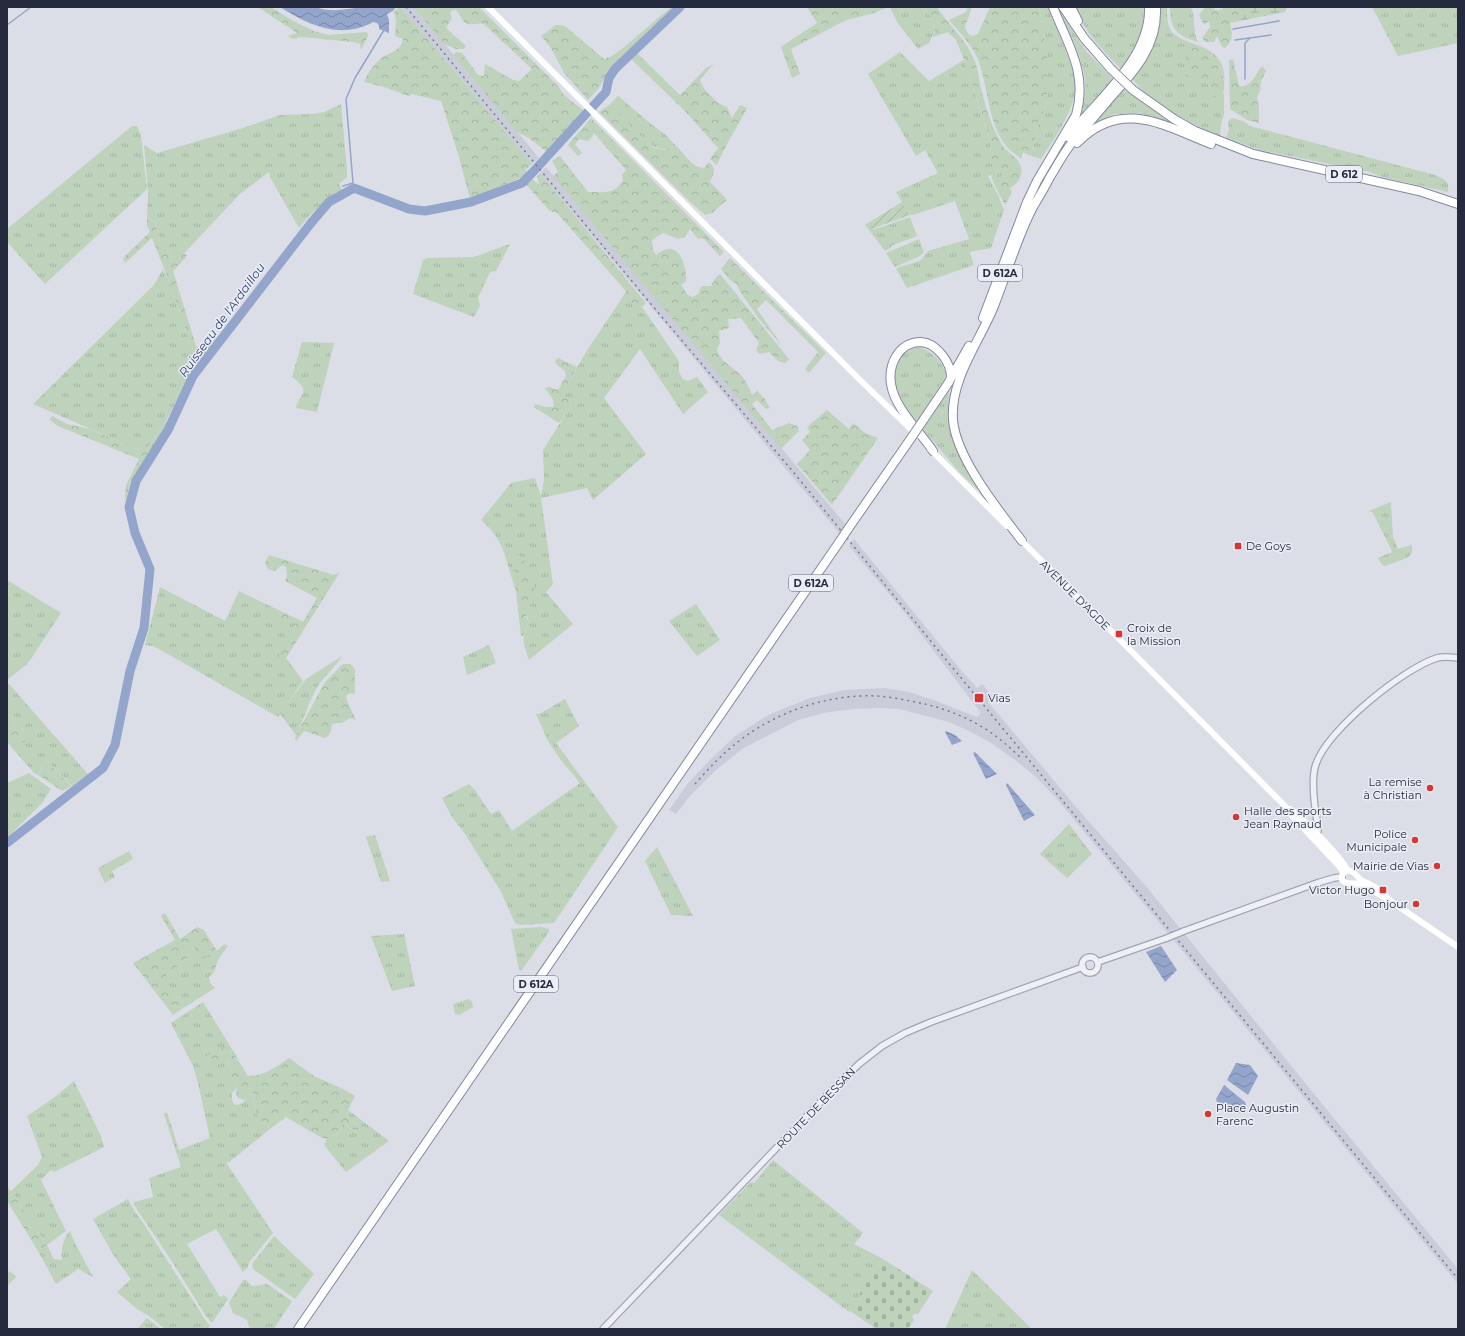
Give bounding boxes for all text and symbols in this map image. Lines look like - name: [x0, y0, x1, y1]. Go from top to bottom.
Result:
- road number: D 612: [1326, 166, 1362, 182]
- water label: Ruisseau de l'Ardaillou: [175, 260, 268, 379]
- road number: D 612A: [978, 265, 1022, 281]
- place label: De Goys: [1246, 539, 1292, 553]
- marker: De Goys: [1233, 541, 1243, 551]
- street label: AVENUE D'AGDE: [1037, 557, 1113, 633]
- road number: D 612A: [789, 575, 833, 591]
- place label: Croix de la Mission: [1127, 621, 1181, 648]
- marker: Croix de la Mission: [1114, 629, 1124, 639]
- place label: Vias: [988, 691, 1011, 705]
- marker: Vias: [973, 692, 985, 704]
- place label: La remise à Christian: [1363, 775, 1422, 802]
- marker: La remise à Christian: [1425, 783, 1435, 793]
- place label: Halle des sports Jean Raynaud: [1243, 804, 1332, 831]
- marker: Halle des sports Jean Raynaud: [1231, 812, 1241, 822]
- place label: Police Municipale: [1346, 827, 1407, 854]
- marker: Police Municipale: [1410, 835, 1420, 845]
- place label: Mairie de Vias: [1353, 859, 1430, 873]
- marker: Mairie de Vias: [1432, 861, 1442, 871]
- place label: Victor Hugo: [1309, 883, 1375, 897]
- marker: Victor Hugo: [1378, 885, 1388, 895]
- place label: Bonjour: [1364, 897, 1408, 911]
- marker: Bonjour: [1411, 899, 1421, 909]
- road number: D 612A: [514, 976, 558, 992]
- street label: ROUTE DE BESSAN: [774, 1064, 858, 1152]
- place label: Place Augustin Farenc: [1216, 1101, 1299, 1128]
- marker: Place Augustin Farenc: [1203, 1109, 1213, 1119]

